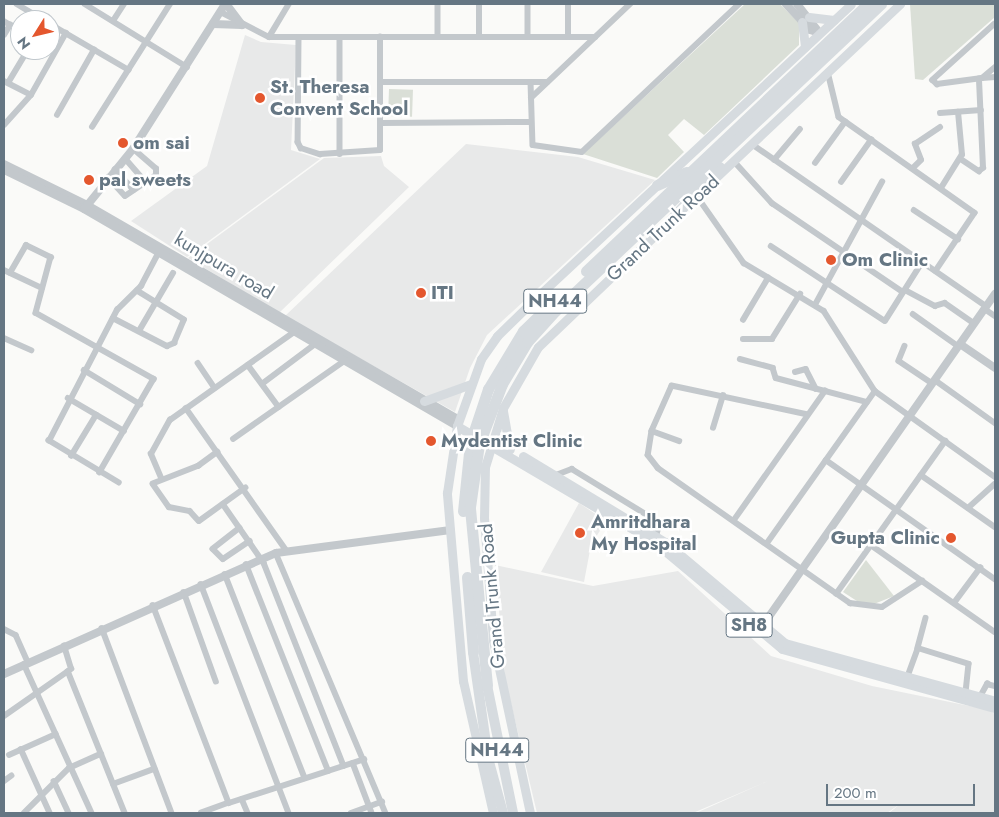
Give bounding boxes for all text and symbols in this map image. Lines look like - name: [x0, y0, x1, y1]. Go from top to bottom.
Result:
- north arrow: [10, 10, 60, 60]
- text: N: [12, 33, 35, 54]
- place label: St. Theresa Convent School: [270, 76, 408, 120]
- marker: St. Theresa Convent School: [254, 92, 266, 104]
- place label: om sai: [133, 132, 190, 154]
- marker: om sai: [117, 137, 129, 149]
- place label: pal sweets: [99, 169, 191, 191]
- street label: Grand Trunk Road: [602, 170, 724, 286]
- marker: pal sweets: [83, 174, 95, 186]
- street label: kunjpura road: [170, 227, 278, 305]
- place label: Om Clinic: [842, 249, 928, 271]
- marker: Om Clinic: [824, 253, 838, 267]
- place label: ITI: [431, 282, 454, 304]
- road number: NH44: [522, 286, 588, 316]
- marker: ITI: [415, 287, 427, 299]
- place label: Mydentist Clinic: [441, 430, 582, 452]
- marker: Mydentist Clinic: [425, 435, 437, 447]
- place label: Amritdhara My Hospital: [591, 511, 697, 555]
- street label: Grand Trunk Road: [474, 522, 510, 670]
- marker: Amritdhara My Hospital: [573, 526, 587, 540]
- place label: Gupta Clinic: [831, 527, 940, 549]
- marker: Gupta Clinic: [944, 531, 958, 545]
- road number: SH8: [725, 610, 773, 640]
- road number: NH44: [464, 734, 530, 766]
- scale bar: [829, 774, 978, 806]
- text: 200 m: [834, 782, 877, 804]

